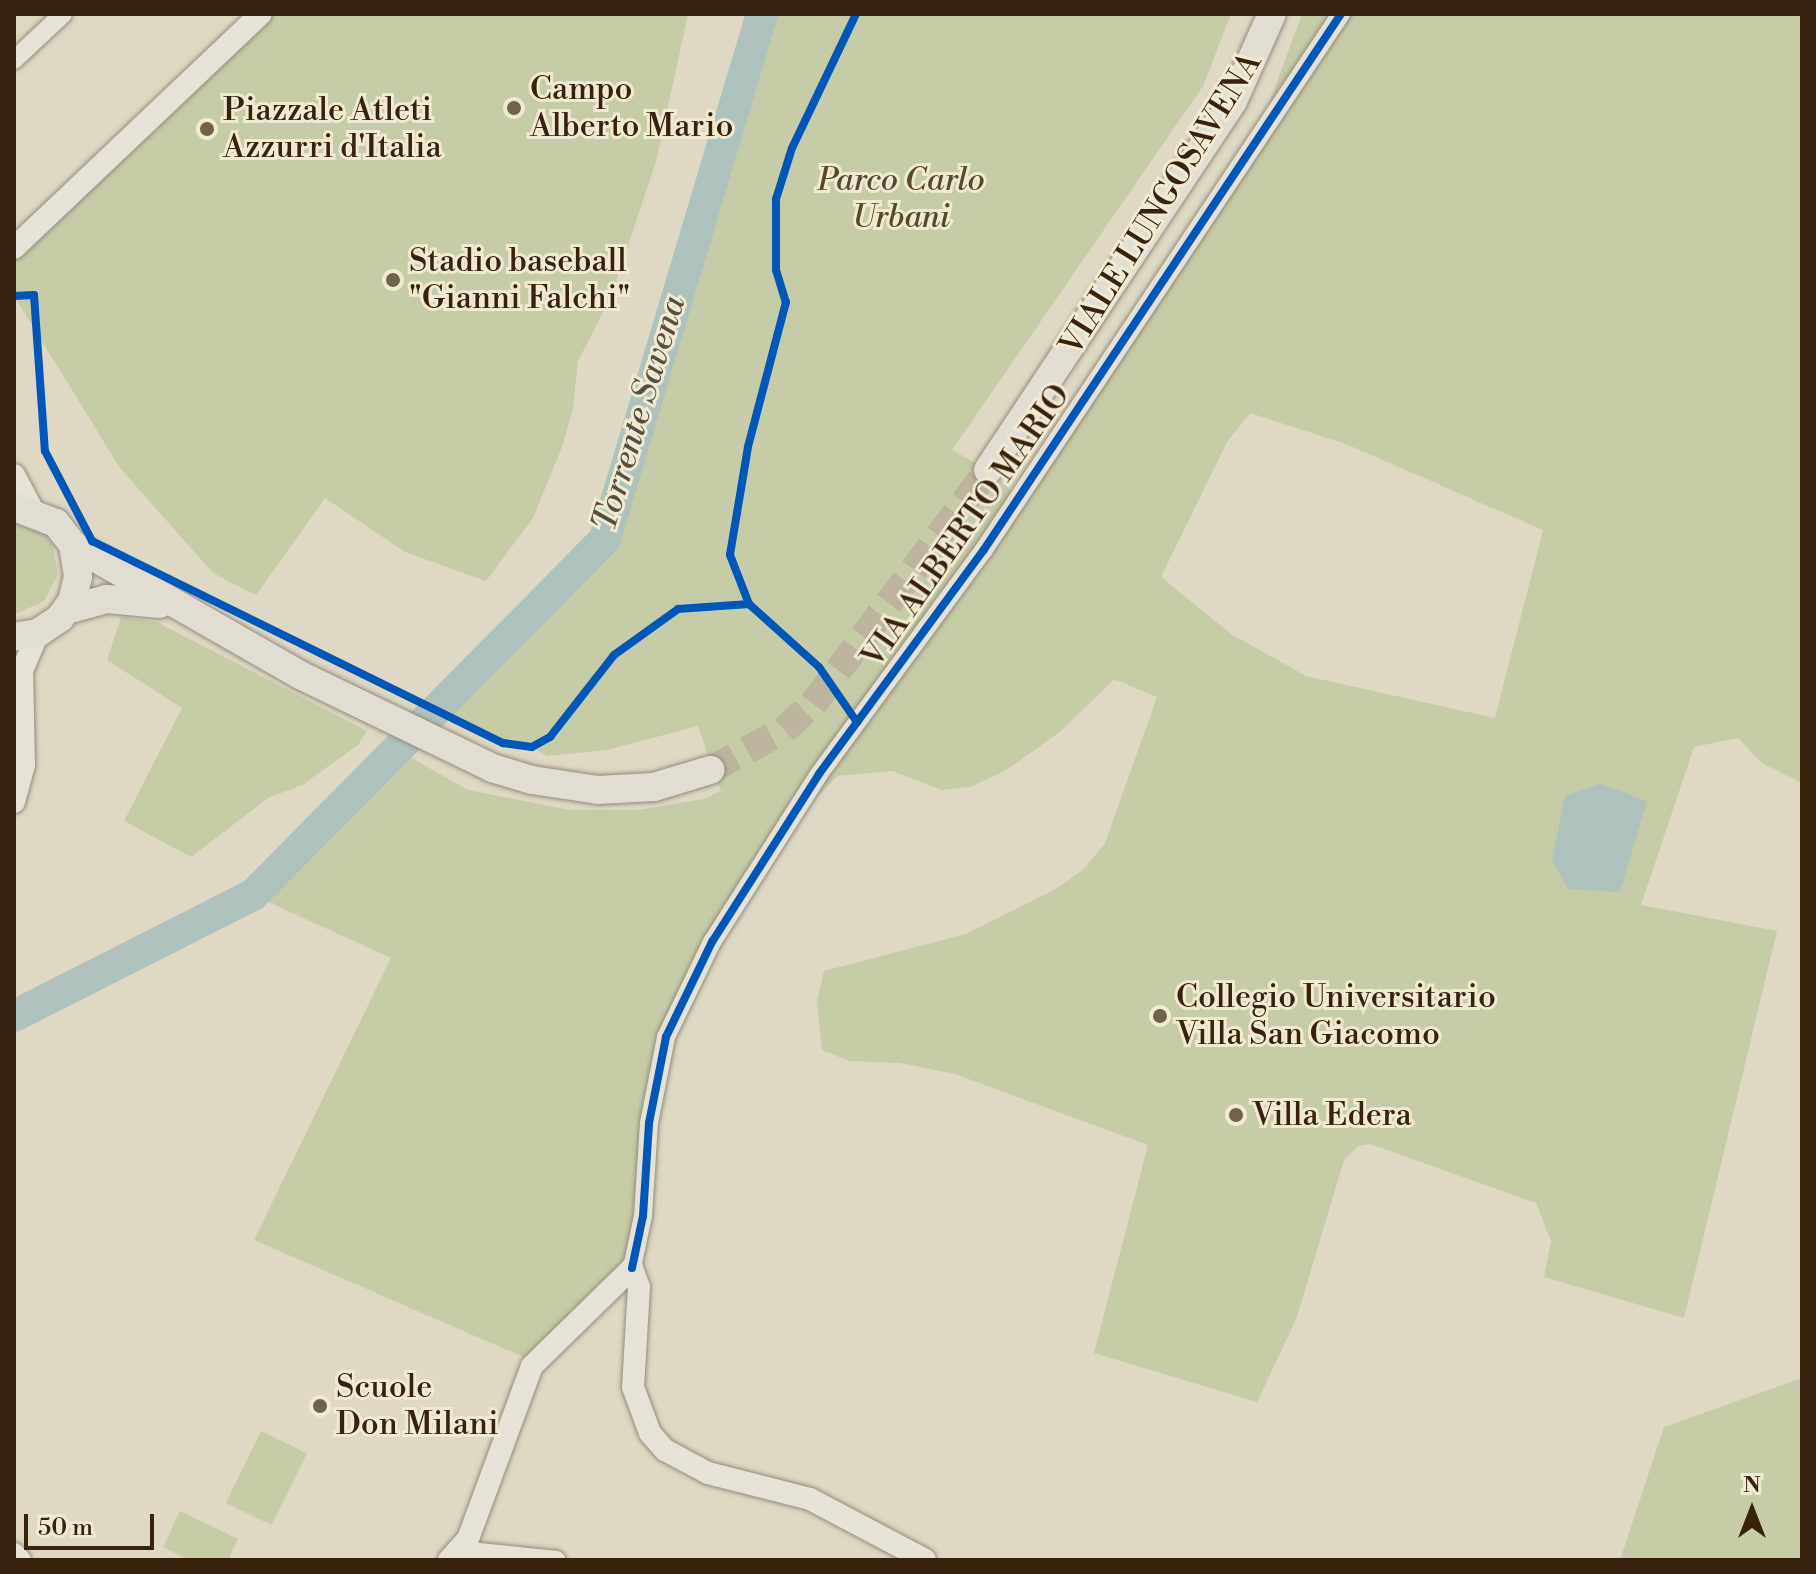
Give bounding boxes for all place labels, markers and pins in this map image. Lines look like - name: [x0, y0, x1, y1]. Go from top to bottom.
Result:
- place label: Campo Alberto Mario: [530, 71, 734, 146]
- place label: Piazzale Atleti Azzurri d'Italia: [223, 92, 442, 167]
- marker: Campo Alberto Mario: [505, 99, 523, 117]
- marker: Piazzale Atleti Azzurri d'Italia: [198, 120, 216, 138]
- place label: Stadio baseball "Gianni Falchi": [409, 243, 630, 318]
- marker: Stadio baseball "Gianni Falchi": [384, 271, 402, 289]
- place label: Collegio Universitario Villa San Giacomo: [1176, 979, 1496, 1054]
- marker: Collegio Universitario Villa San Giacomo: [1151, 1007, 1169, 1025]
- place label: Villa Edera: [1252, 1096, 1412, 1134]
- marker: Villa Edera: [1227, 1106, 1245, 1124]
- place label: Scuole Don Milani: [336, 1369, 499, 1444]
- marker: Scuole Don Milani: [311, 1397, 329, 1415]

